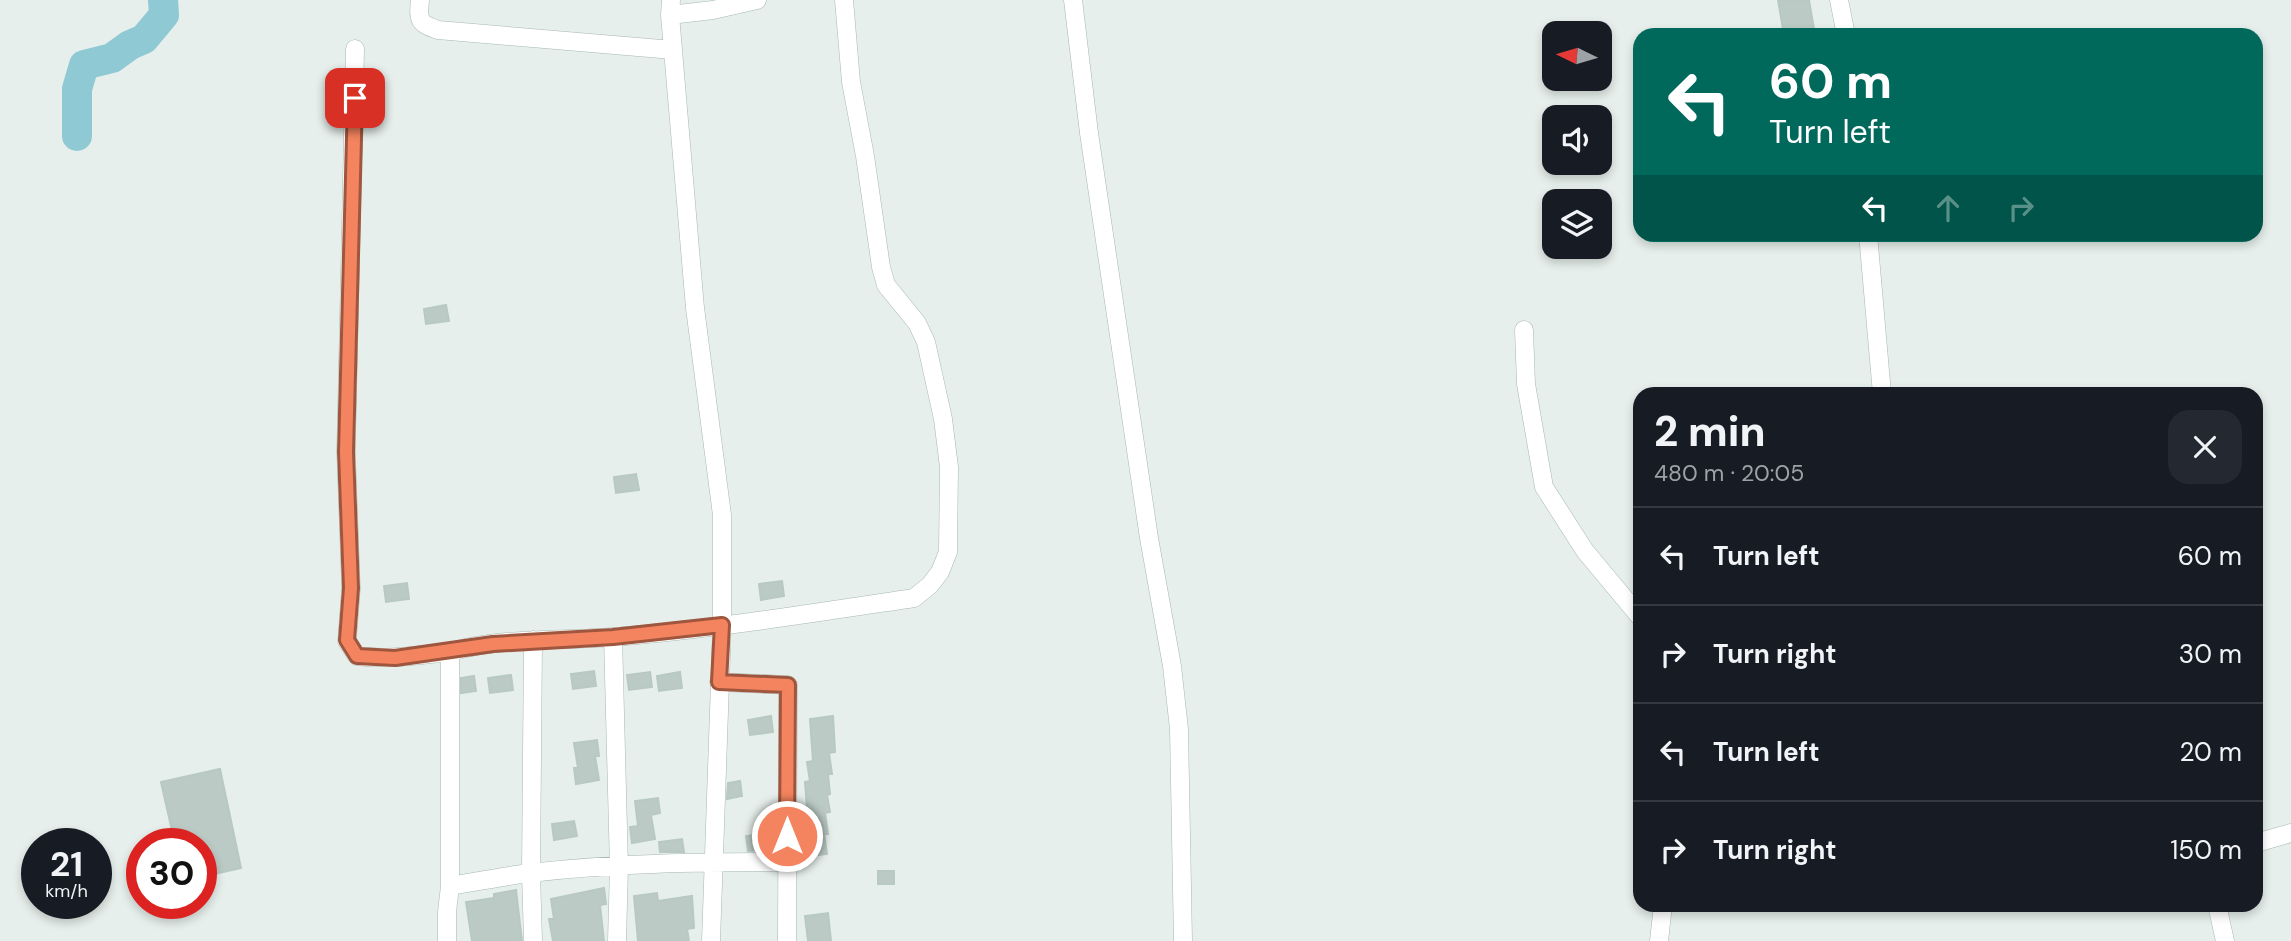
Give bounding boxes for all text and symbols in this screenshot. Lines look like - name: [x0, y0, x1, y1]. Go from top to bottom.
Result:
- north arrow: [1542, 21, 1612, 91]
- map controls: [1542, 21, 1612, 259]
- text: 60 m: [1769, 49, 1892, 113]
- icon: left: [1654, 56, 1745, 147]
- pin: [325, 68, 385, 128]
- icon: arrive: [336, 79, 374, 117]
- button: sound: [1542, 105, 1612, 175]
- text: Turn left: [1769, 111, 1891, 153]
- button: layers: [1542, 189, 1612, 259]
- icon: left: [1856, 189, 1894, 227]
- icon: ahead: [1929, 189, 1967, 227]
- icon: right: [2002, 189, 2040, 227]
- text: 2 min: [1654, 404, 1765, 459]
- button: close: [2168, 410, 2242, 484]
- text: 480 m · 20:05: [1654, 458, 1804, 488]
- icon: left: [1654, 537, 1692, 575]
- text: Turn left: [1713, 539, 1820, 573]
- text: 60 m: [2178, 539, 2242, 573]
- icon: right: [1654, 635, 1692, 673]
- text: Turn right: [1713, 637, 1837, 671]
- text: 30 m: [2179, 637, 2242, 671]
- icon: left: [1654, 733, 1692, 771]
- text: Turn left: [1713, 735, 1820, 769]
- text: 20 m: [2179, 735, 2242, 769]
- position arrow: [750, 799, 824, 873]
- speed limit sign: 30: [126, 828, 217, 919]
- icon: right: [1654, 831, 1692, 869]
- text: Turn right: [1713, 833, 1837, 867]
- text: 150 m: [2170, 833, 2242, 867]
- text: 21: [50, 841, 83, 887]
- text: km/h: [45, 879, 88, 903]

